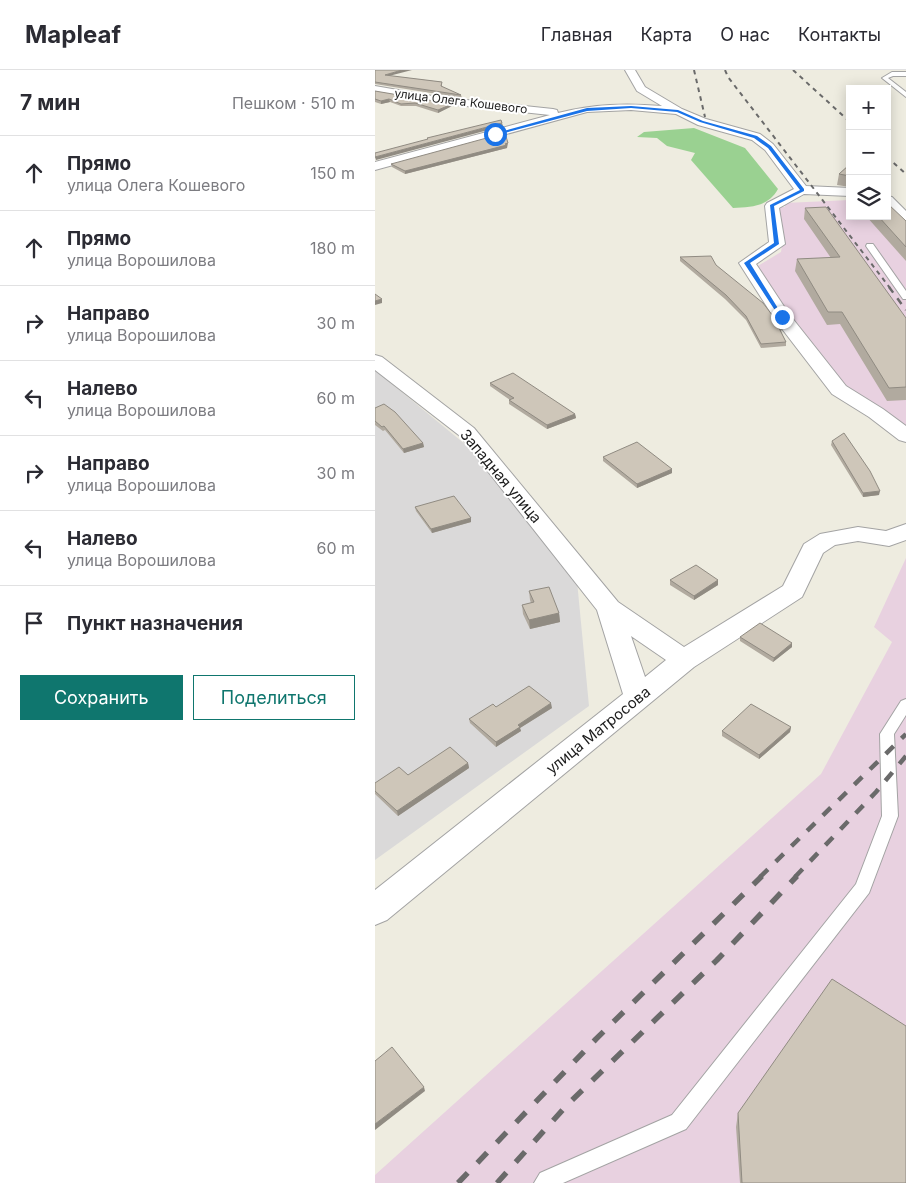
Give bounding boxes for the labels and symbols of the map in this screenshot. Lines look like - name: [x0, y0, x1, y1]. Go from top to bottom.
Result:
- street label: улица Олега Кошевого: [394, 85, 528, 117]
- route start: [484, 123, 507, 146]
- route end: [771, 306, 794, 329]
- street label: Западная улица: [456, 425, 546, 527]
- street label: улица Матросова: [542, 682, 654, 778]

